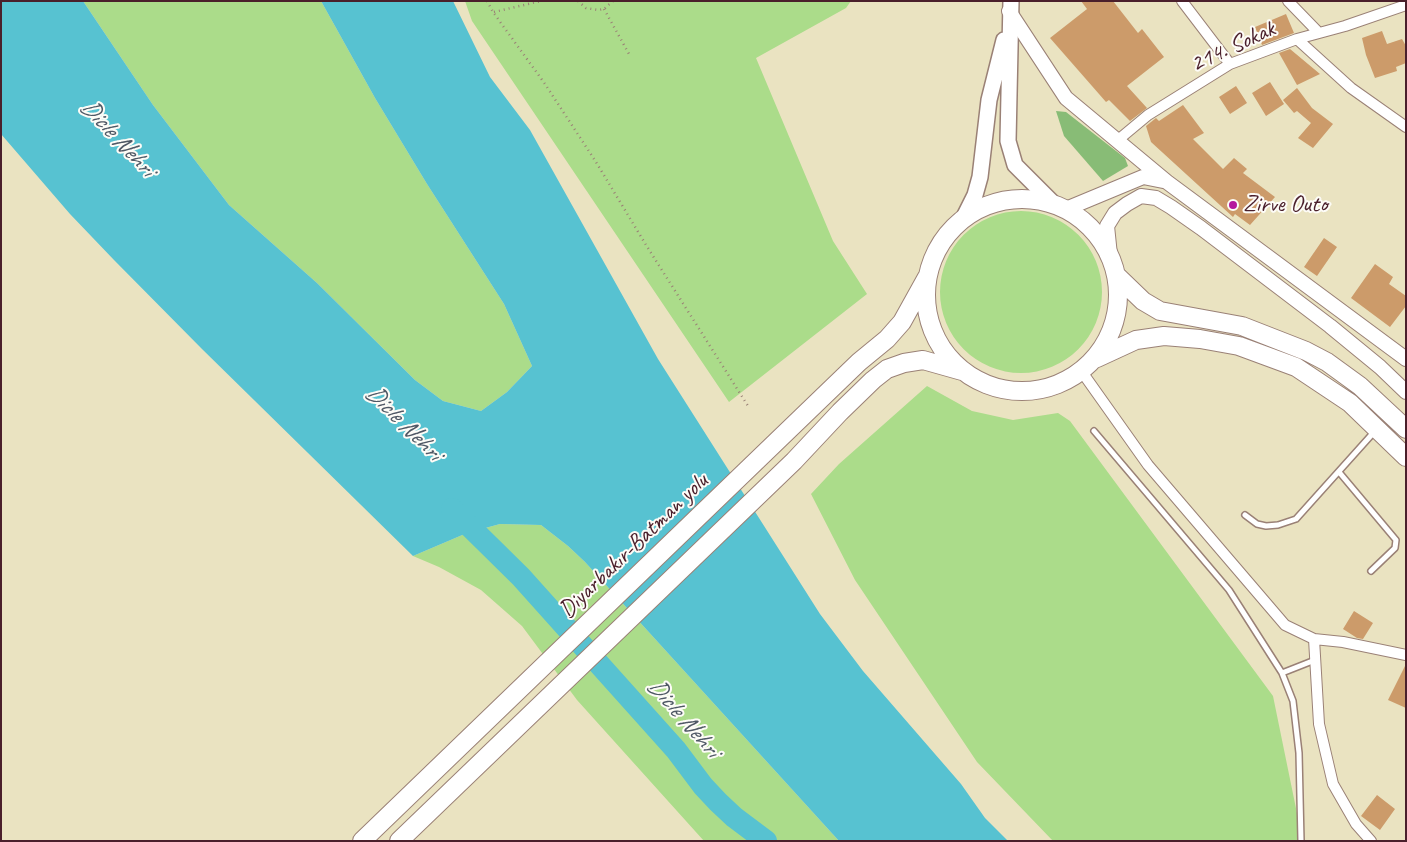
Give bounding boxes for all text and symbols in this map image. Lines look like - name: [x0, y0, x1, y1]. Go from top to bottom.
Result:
- street label: 214. Sokak: [1186, 15, 1280, 79]
- water label: Dicle Nehri: [73, 93, 161, 183]
- place label: Zirve Outo: [1243, 191, 1327, 219]
- marker: Zirve Outo: [1227, 199, 1239, 211]
- water label: Dicle Nehri: [359, 379, 447, 467]
- street label: Diyarbakır-Batman yolu: [553, 467, 715, 625]
- water label: Dicle Nehri: [640, 672, 726, 764]

